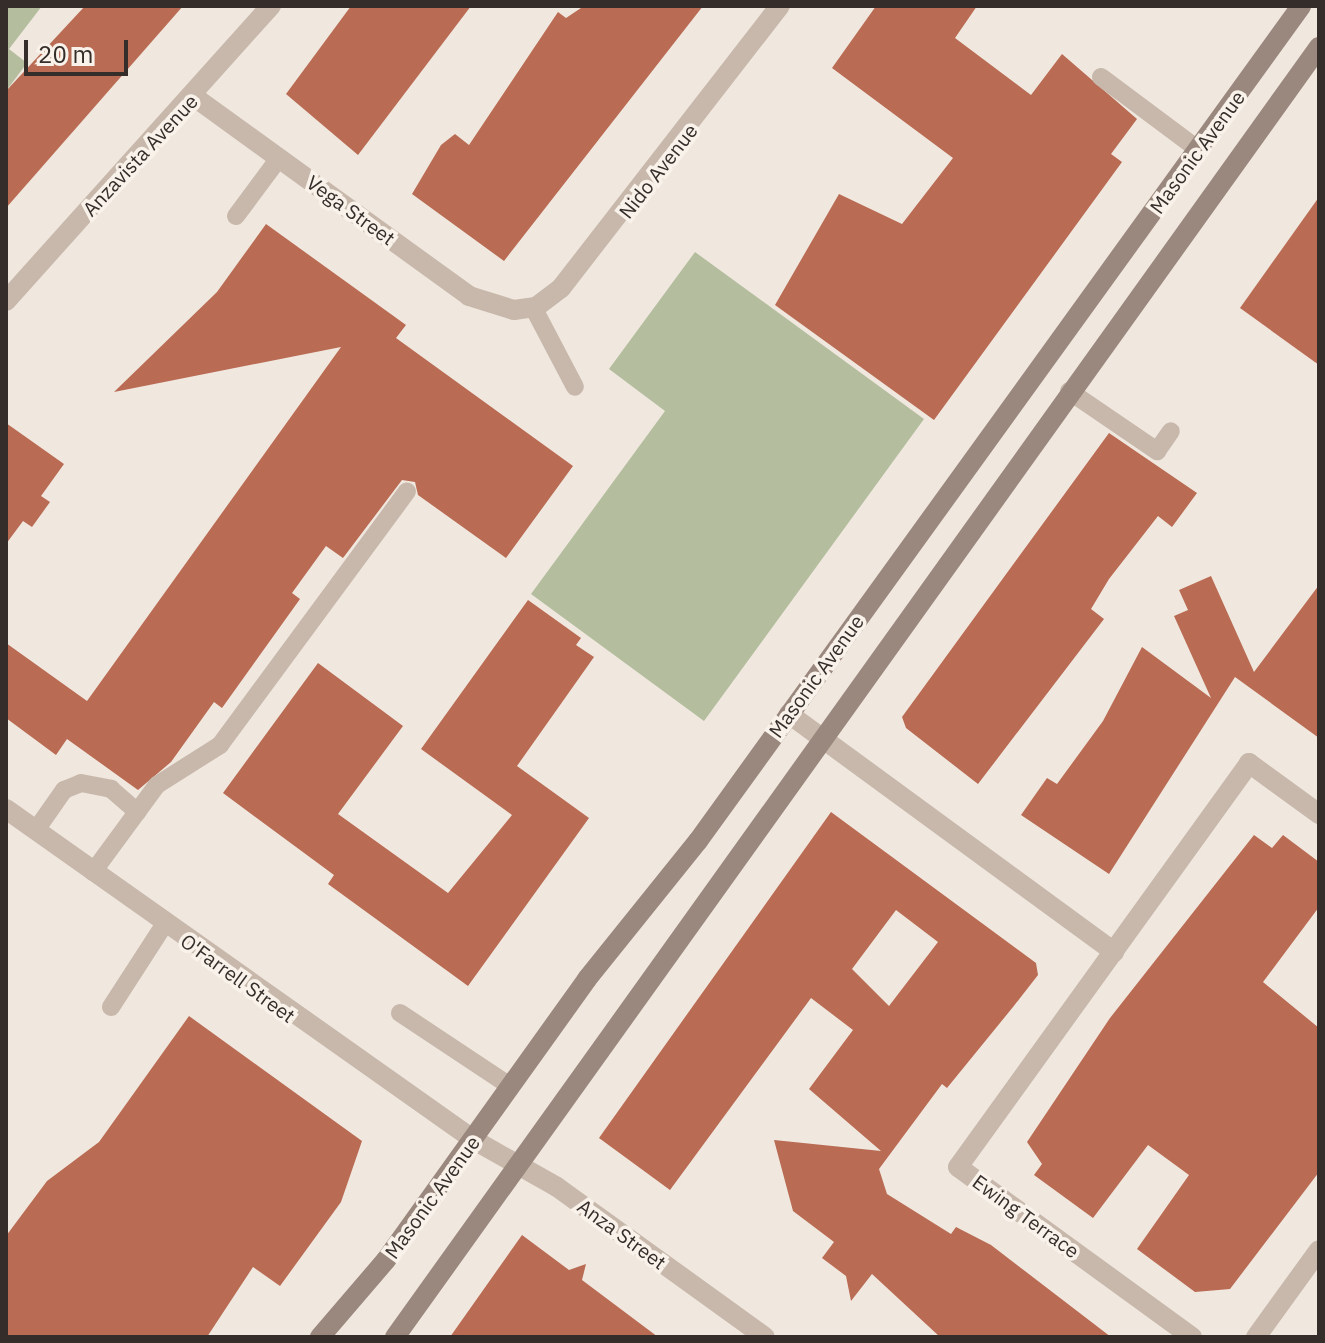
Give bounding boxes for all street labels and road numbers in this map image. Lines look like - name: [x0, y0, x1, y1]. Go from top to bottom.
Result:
- street label: Masonic Avenue: [1144, 86, 1250, 218]
- street label: Anzavista Avenue: [77, 89, 203, 221]
- street label: Nido Avenue: [614, 119, 702, 223]
- street label: Vega Street: [302, 170, 400, 250]
- street label: Masonic Avenue: [763, 610, 869, 742]
- street label: O'Farrell Street: [176, 928, 300, 1028]
- street label: Masonic Avenue: [379, 1131, 485, 1263]
- street label: Ewing Terrace: [968, 1169, 1084, 1263]
- street label: Anza Street: [573, 1194, 671, 1274]

